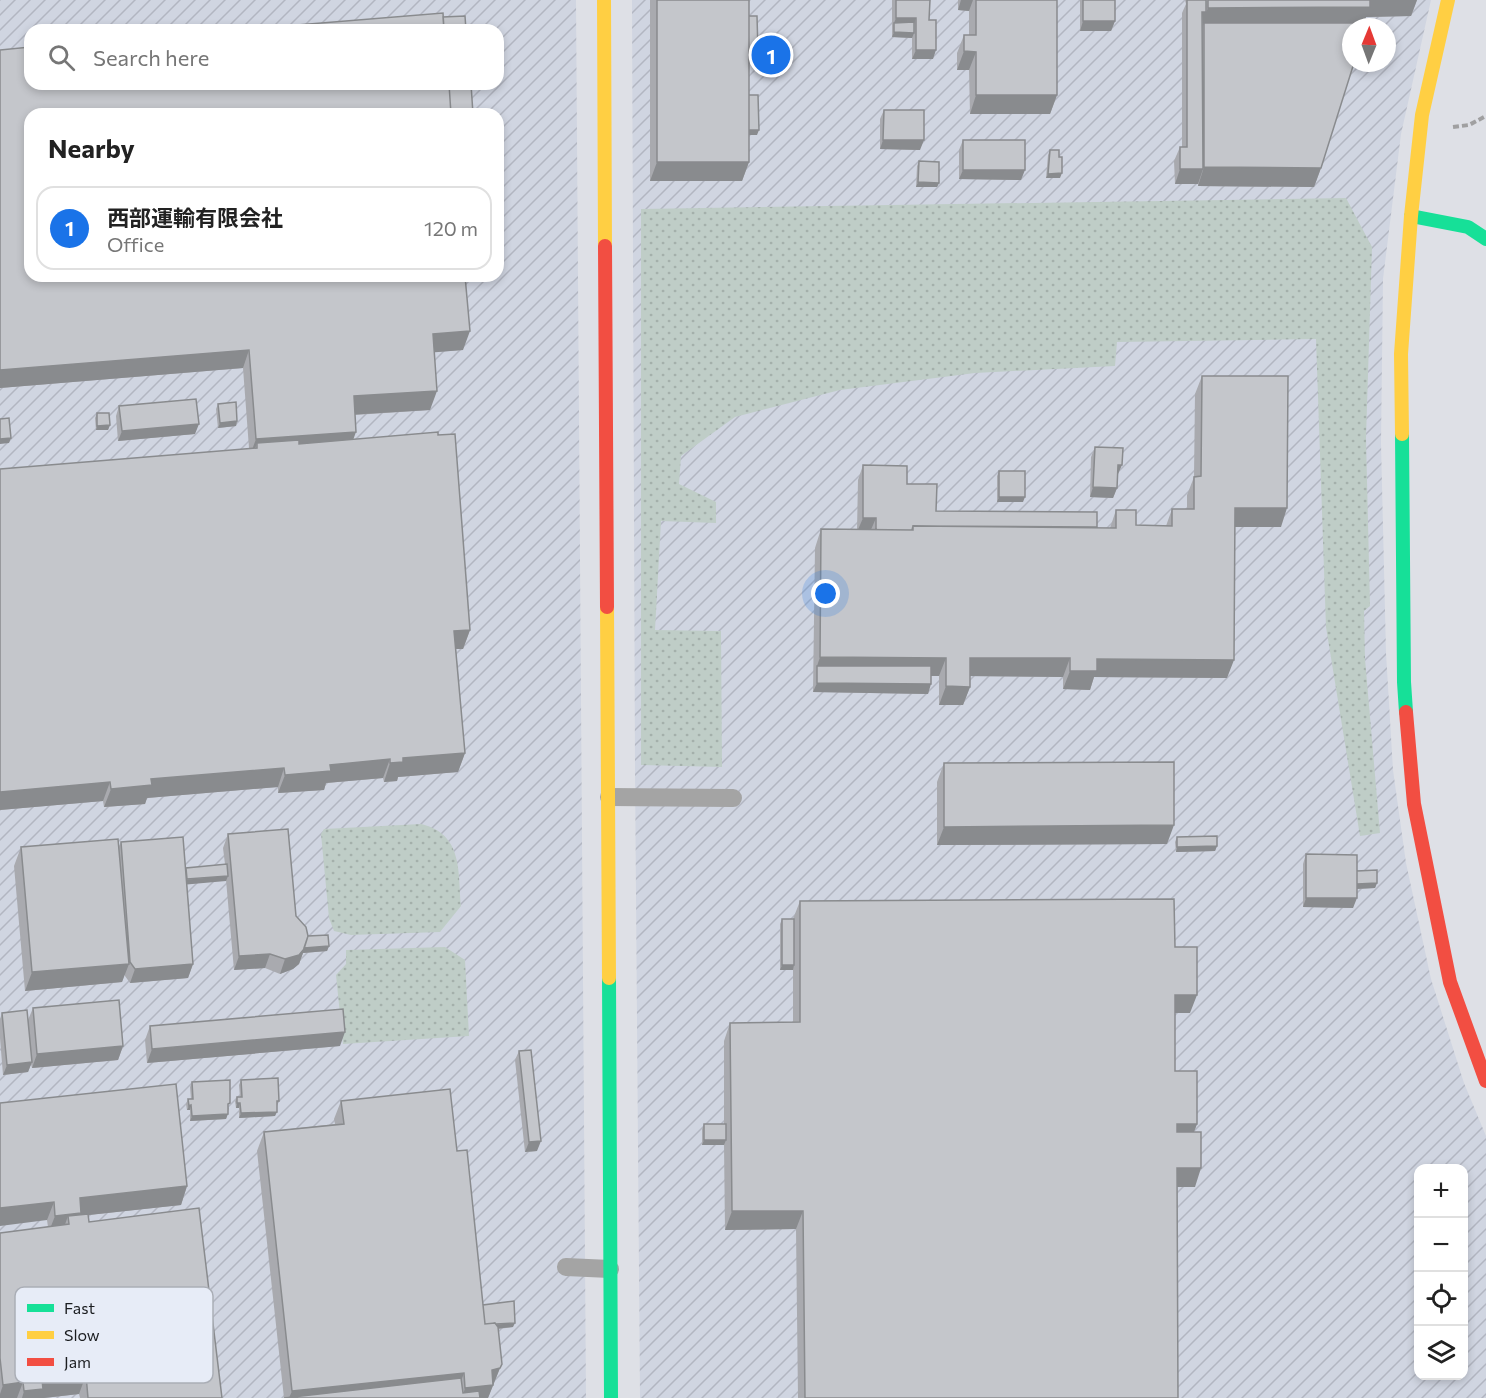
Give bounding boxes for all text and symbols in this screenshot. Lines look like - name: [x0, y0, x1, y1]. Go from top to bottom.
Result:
- north arrow: [1342, 18, 1396, 72]
- search box: [24, 24, 504, 90]
- pin: 1: [752, 32, 790, 78]
- icon: search: [45, 41, 78, 74]
- text: Search here: [93, 44, 209, 71]
- text: Nearby: [48, 132, 135, 163]
- text: 西部運輸有限会社: [107, 204, 283, 231]
- text: 1: [65, 216, 74, 240]
- text: 120 m: [424, 216, 478, 240]
- text: Office: [107, 232, 164, 256]
- your location: [811, 579, 840, 608]
- map controls: [1414, 1164, 1468, 1380]
- button: +: [1414, 1164, 1468, 1218]
- button: −: [1414, 1218, 1468, 1272]
- button: locate: [1414, 1272, 1468, 1326]
- legend: [15, 1287, 213, 1383]
- text: Fast: [64, 1298, 95, 1317]
- text: Slow: [64, 1325, 100, 1344]
- button: layers: [1414, 1326, 1468, 1380]
- text: Jam: [64, 1352, 91, 1371]

